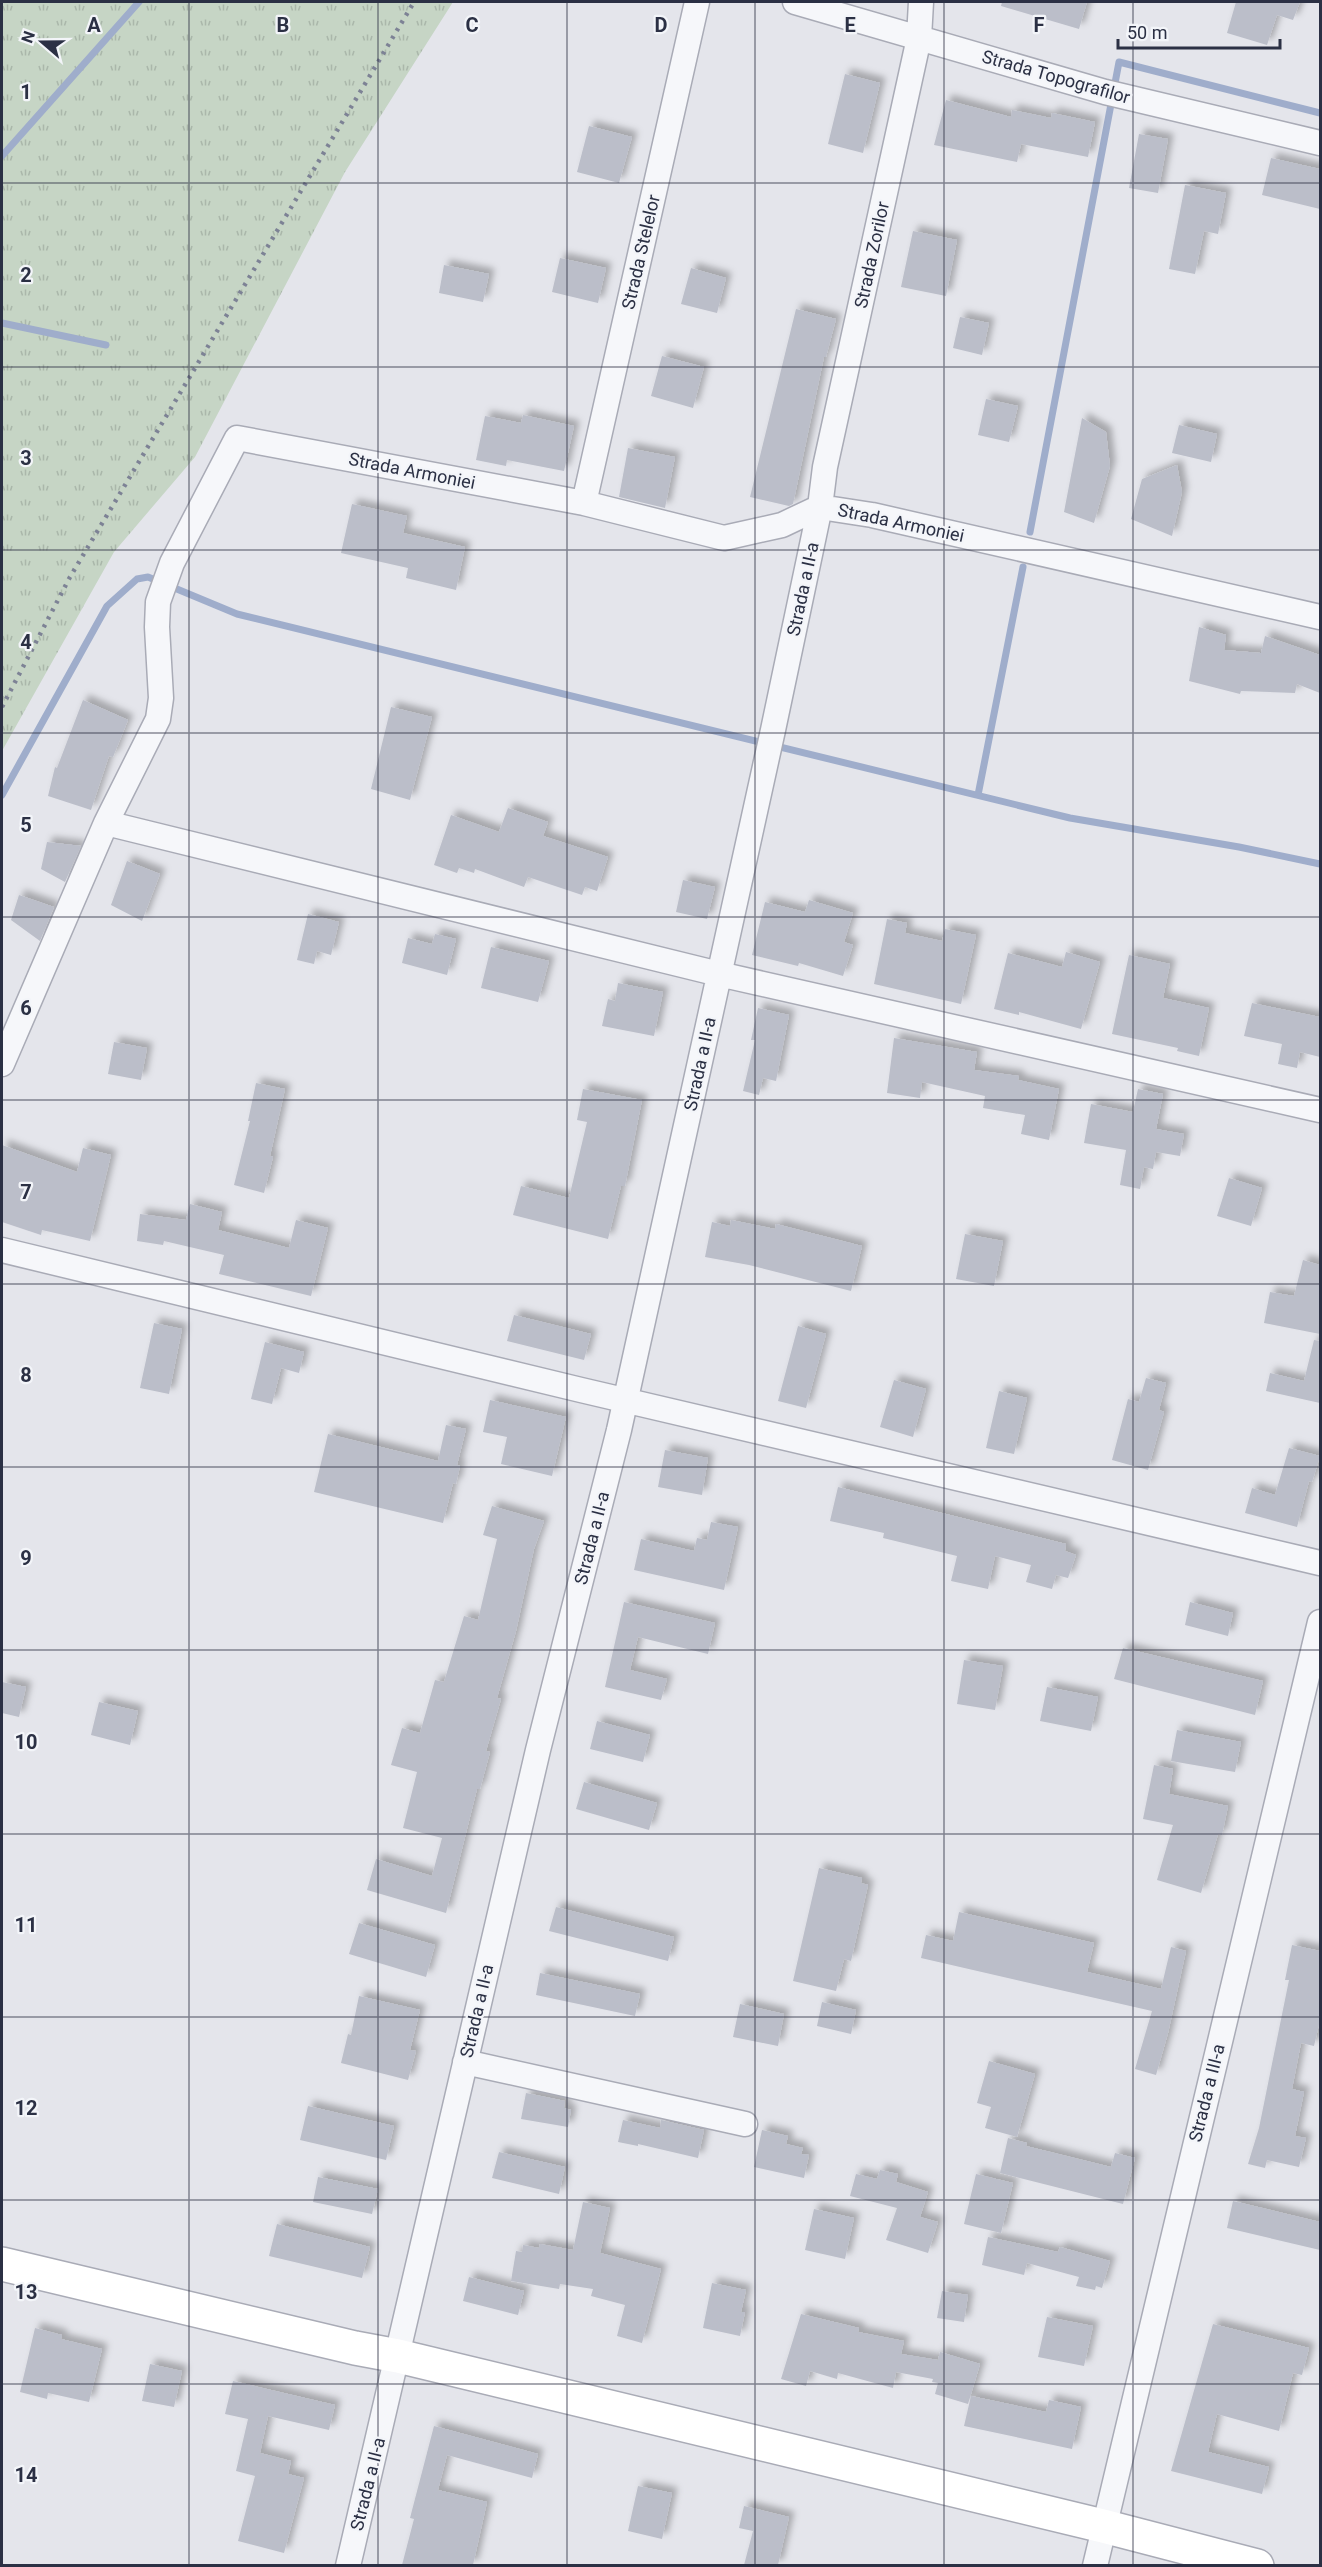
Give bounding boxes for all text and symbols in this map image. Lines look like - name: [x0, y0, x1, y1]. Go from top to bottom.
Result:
- north arrow: [12, 12, 72, 72]
- scale bar: [1118, 12, 1280, 50]
- text: A: [87, 13, 101, 37]
- text: B: [277, 13, 289, 37]
- text: C: [465, 13, 479, 37]
- text: D: [655, 13, 668, 37]
- text: E: [844, 13, 856, 37]
- text: F: [1034, 13, 1045, 37]
- text: 50 m: [1127, 22, 1167, 43]
- text: N: [18, 28, 39, 46]
- street label: Strada Topografilor: [980, 45, 1133, 108]
- text: 1: [20, 80, 32, 104]
- street label: Strada Stelelor: [617, 192, 664, 311]
- street label: Strada Zorilor: [850, 200, 893, 310]
- text: 2: [20, 263, 32, 287]
- text: 3: [20, 446, 32, 470]
- street label: Strada Armoniei: [347, 448, 477, 493]
- street label: Strada Armoniei: [836, 499, 966, 546]
- street label: Strada a II-a: [782, 540, 823, 638]
- text: 4: [20, 630, 32, 654]
- text: 5: [20, 813, 32, 837]
- text: 6: [20, 996, 32, 1020]
- street label: Strada a II-a: [679, 1015, 720, 1113]
- text: 7: [20, 1180, 32, 1204]
- text: 8: [20, 1363, 32, 1387]
- street label: Strada a II-a: [570, 1489, 613, 1587]
- text: 9: [20, 1546, 32, 1570]
- text: 10: [15, 1730, 37, 1754]
- text: 11: [15, 1913, 37, 1937]
- street label: Strada a II-a: [456, 1962, 497, 2060]
- street label: Strada a III-a: [1184, 2042, 1229, 2144]
- text: 12: [15, 2096, 37, 2120]
- text: 13: [15, 2280, 37, 2304]
- street label: Strada a II-a: [346, 2435, 389, 2533]
- text: 14: [15, 2463, 37, 2487]

